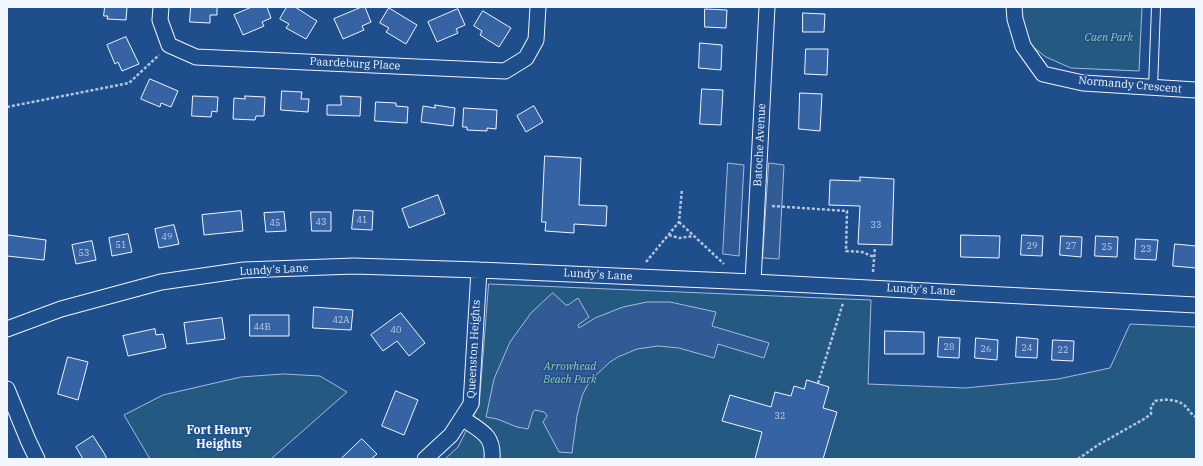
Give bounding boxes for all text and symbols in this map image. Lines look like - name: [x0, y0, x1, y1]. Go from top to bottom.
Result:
- park label: Caen Park: [1085, 31, 1133, 45]
- street label: Paardeburg Place: [309, 55, 401, 73]
- street label: Normandy Crescent: [1078, 74, 1182, 96]
- street label: Batoche Avenue: [751, 103, 769, 187]
- house number: 41: [357, 215, 367, 225]
- house number: 43: [316, 217, 326, 227]
- house number: 45: [270, 218, 280, 228]
- house number: 33: [871, 220, 881, 230]
- house number: 49: [162, 232, 172, 242]
- house number: 51: [116, 240, 126, 250]
- house number: 29: [1027, 241, 1037, 251]
- house number: 27: [1066, 241, 1076, 251]
- house number: 25: [1102, 242, 1112, 252]
- house number: 23: [1141, 244, 1151, 254]
- house number: 53: [79, 248, 89, 258]
- street label: Lundy's Lane: [239, 262, 309, 278]
- street label: Lundy's Lane: [563, 267, 633, 283]
- street label: Lundy's Lane: [886, 282, 956, 298]
- street label: Queenston Heights: [465, 299, 483, 399]
- house number: 42A: [333, 315, 349, 325]
- house number: 44B: [254, 322, 270, 332]
- house number: 40: [391, 325, 401, 335]
- house number: 28: [944, 342, 954, 352]
- house number: 24: [1022, 343, 1032, 353]
- house number: 26: [981, 344, 991, 354]
- house number: 22: [1058, 345, 1068, 355]
- park label: Arrowhead Beach Park: [543, 360, 597, 386]
- house number: 32: [775, 411, 785, 421]
- district label: Fort Henry Heights: [186, 424, 252, 452]

